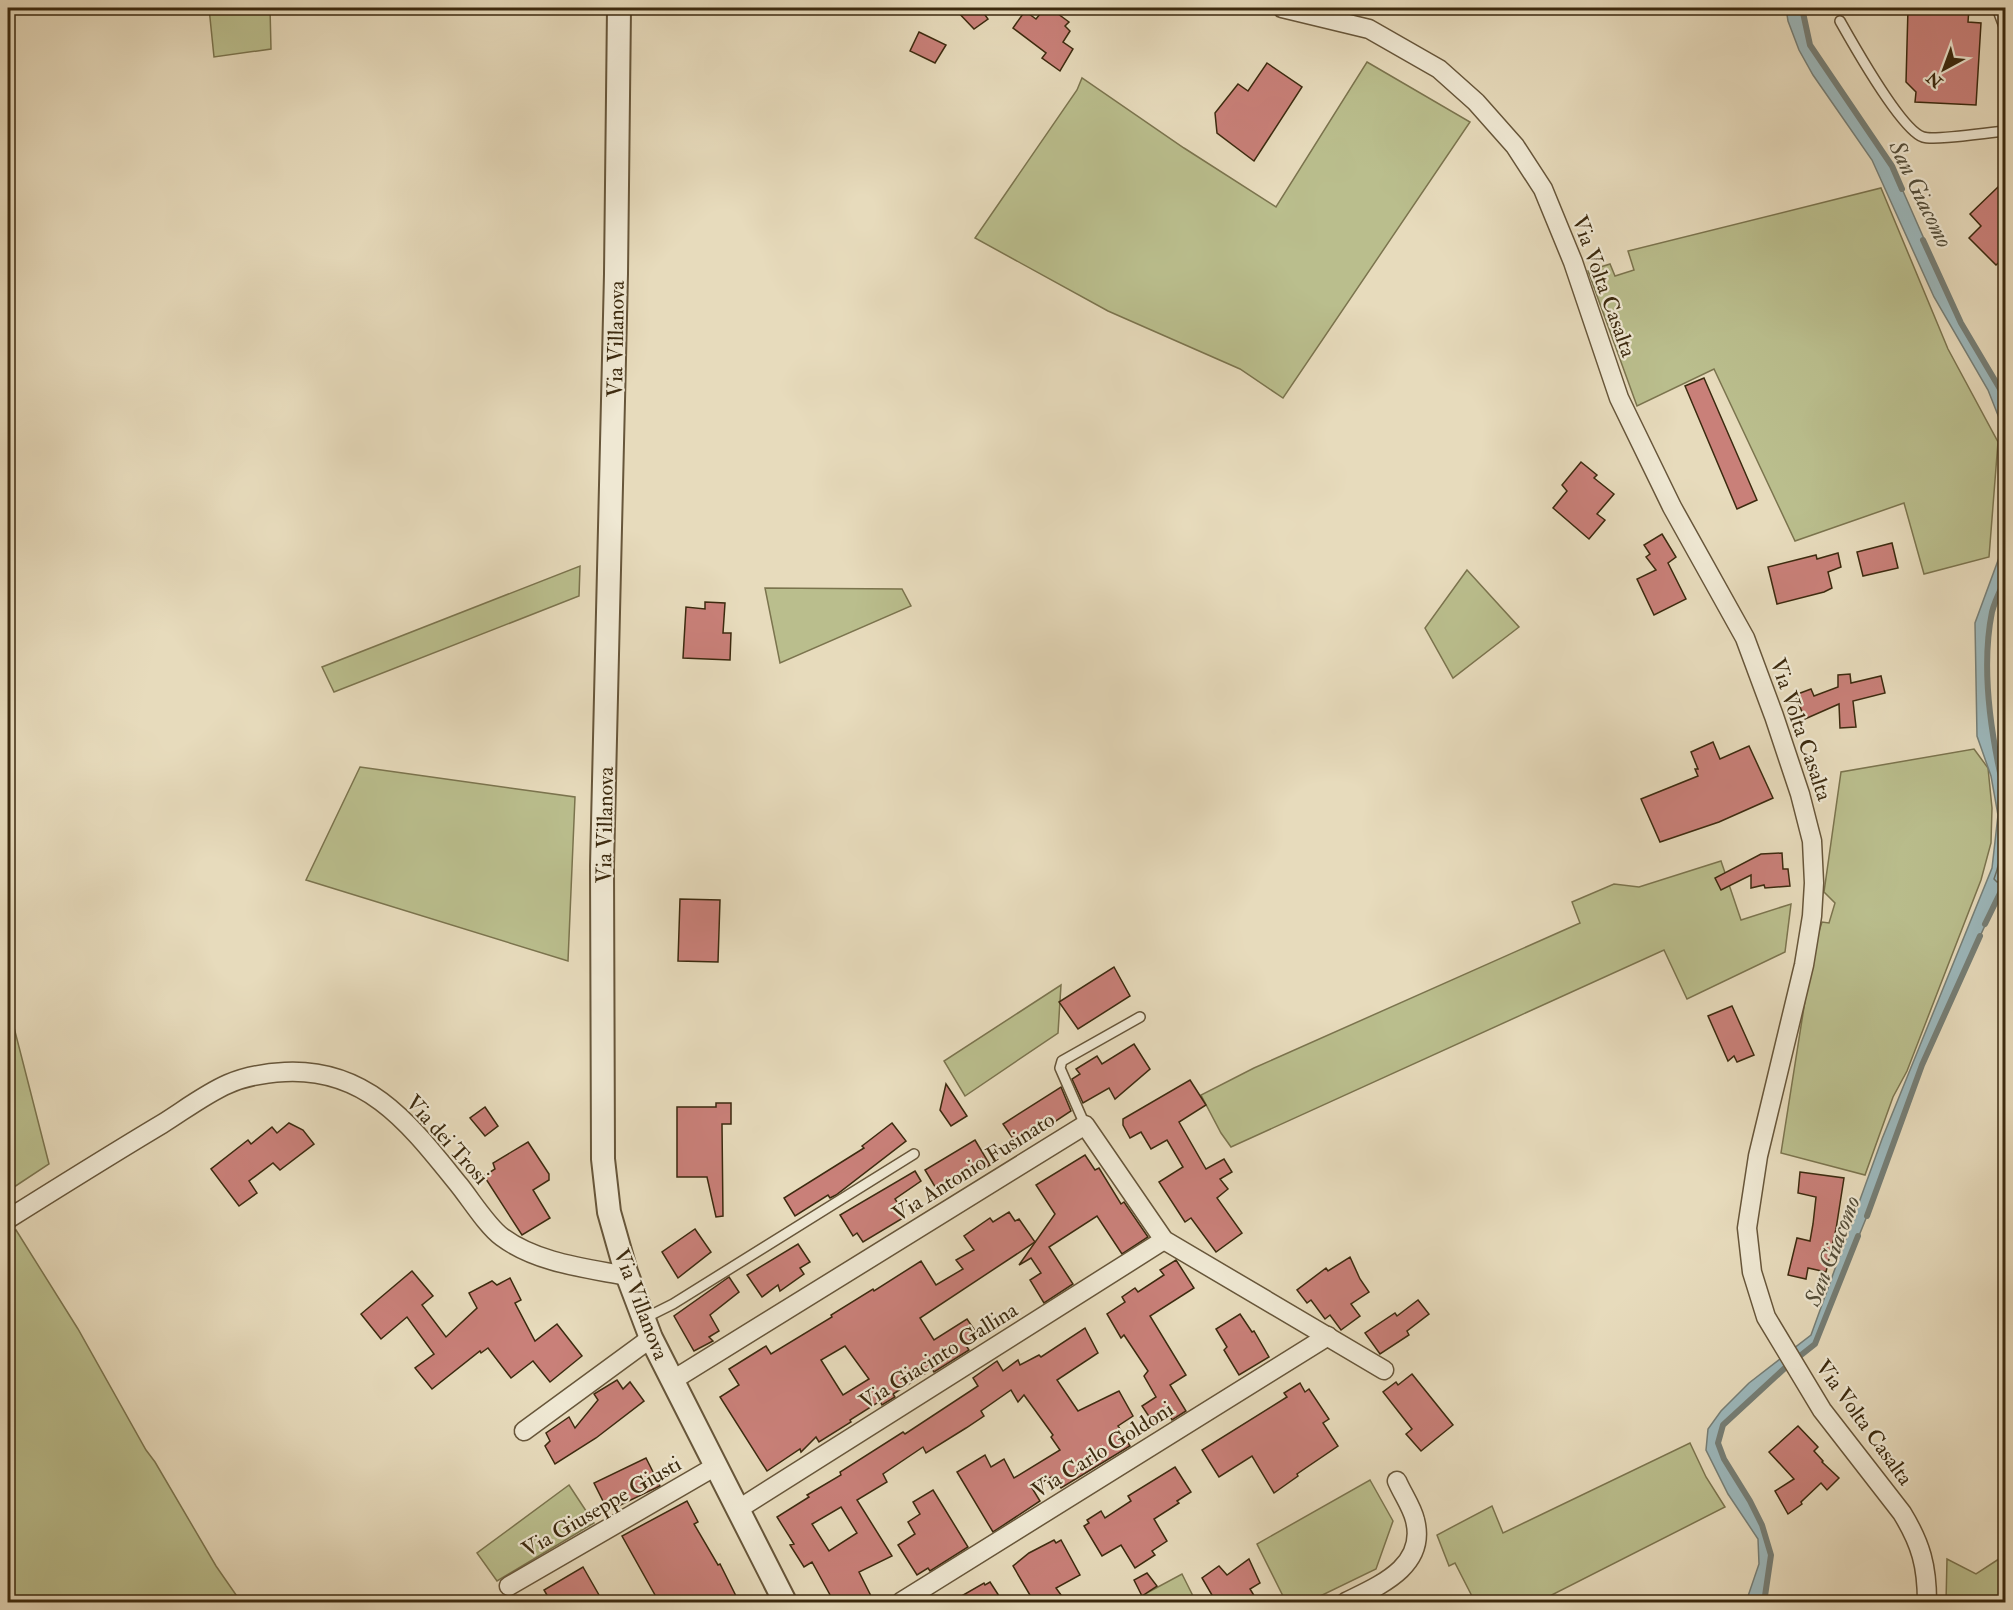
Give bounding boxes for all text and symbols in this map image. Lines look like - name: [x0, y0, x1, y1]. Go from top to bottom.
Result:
- north arrow: [1914, 39, 1974, 99]
- text: N: [1922, 67, 1948, 92]
- water label: San Giacomo: [1881, 135, 1960, 253]
- street label: Via Volta Casalta: [1565, 212, 1643, 362]
- street label: Via Villanova: [601, 279, 631, 398]
- street label: Via Volta Casalta: [1764, 654, 1839, 805]
- street label: Via Villanova: [590, 765, 620, 884]
- street label: Via dei Trosi: [400, 1089, 495, 1191]
- street label: Via Antonio Fusinato: [887, 1106, 1060, 1228]
- water label: San Giacomo: [1797, 1192, 1868, 1312]
- street label: Via Villanova: [607, 1245, 675, 1365]
- street label: Via Giacinto Gallina: [854, 1295, 1024, 1416]
- street label: Via Volta Casalta: [1809, 1354, 1920, 1492]
- street label: Via Carlo Goldoni: [1026, 1395, 1179, 1505]
- street label: Via Giuseppe Giusti: [517, 1450, 687, 1565]

